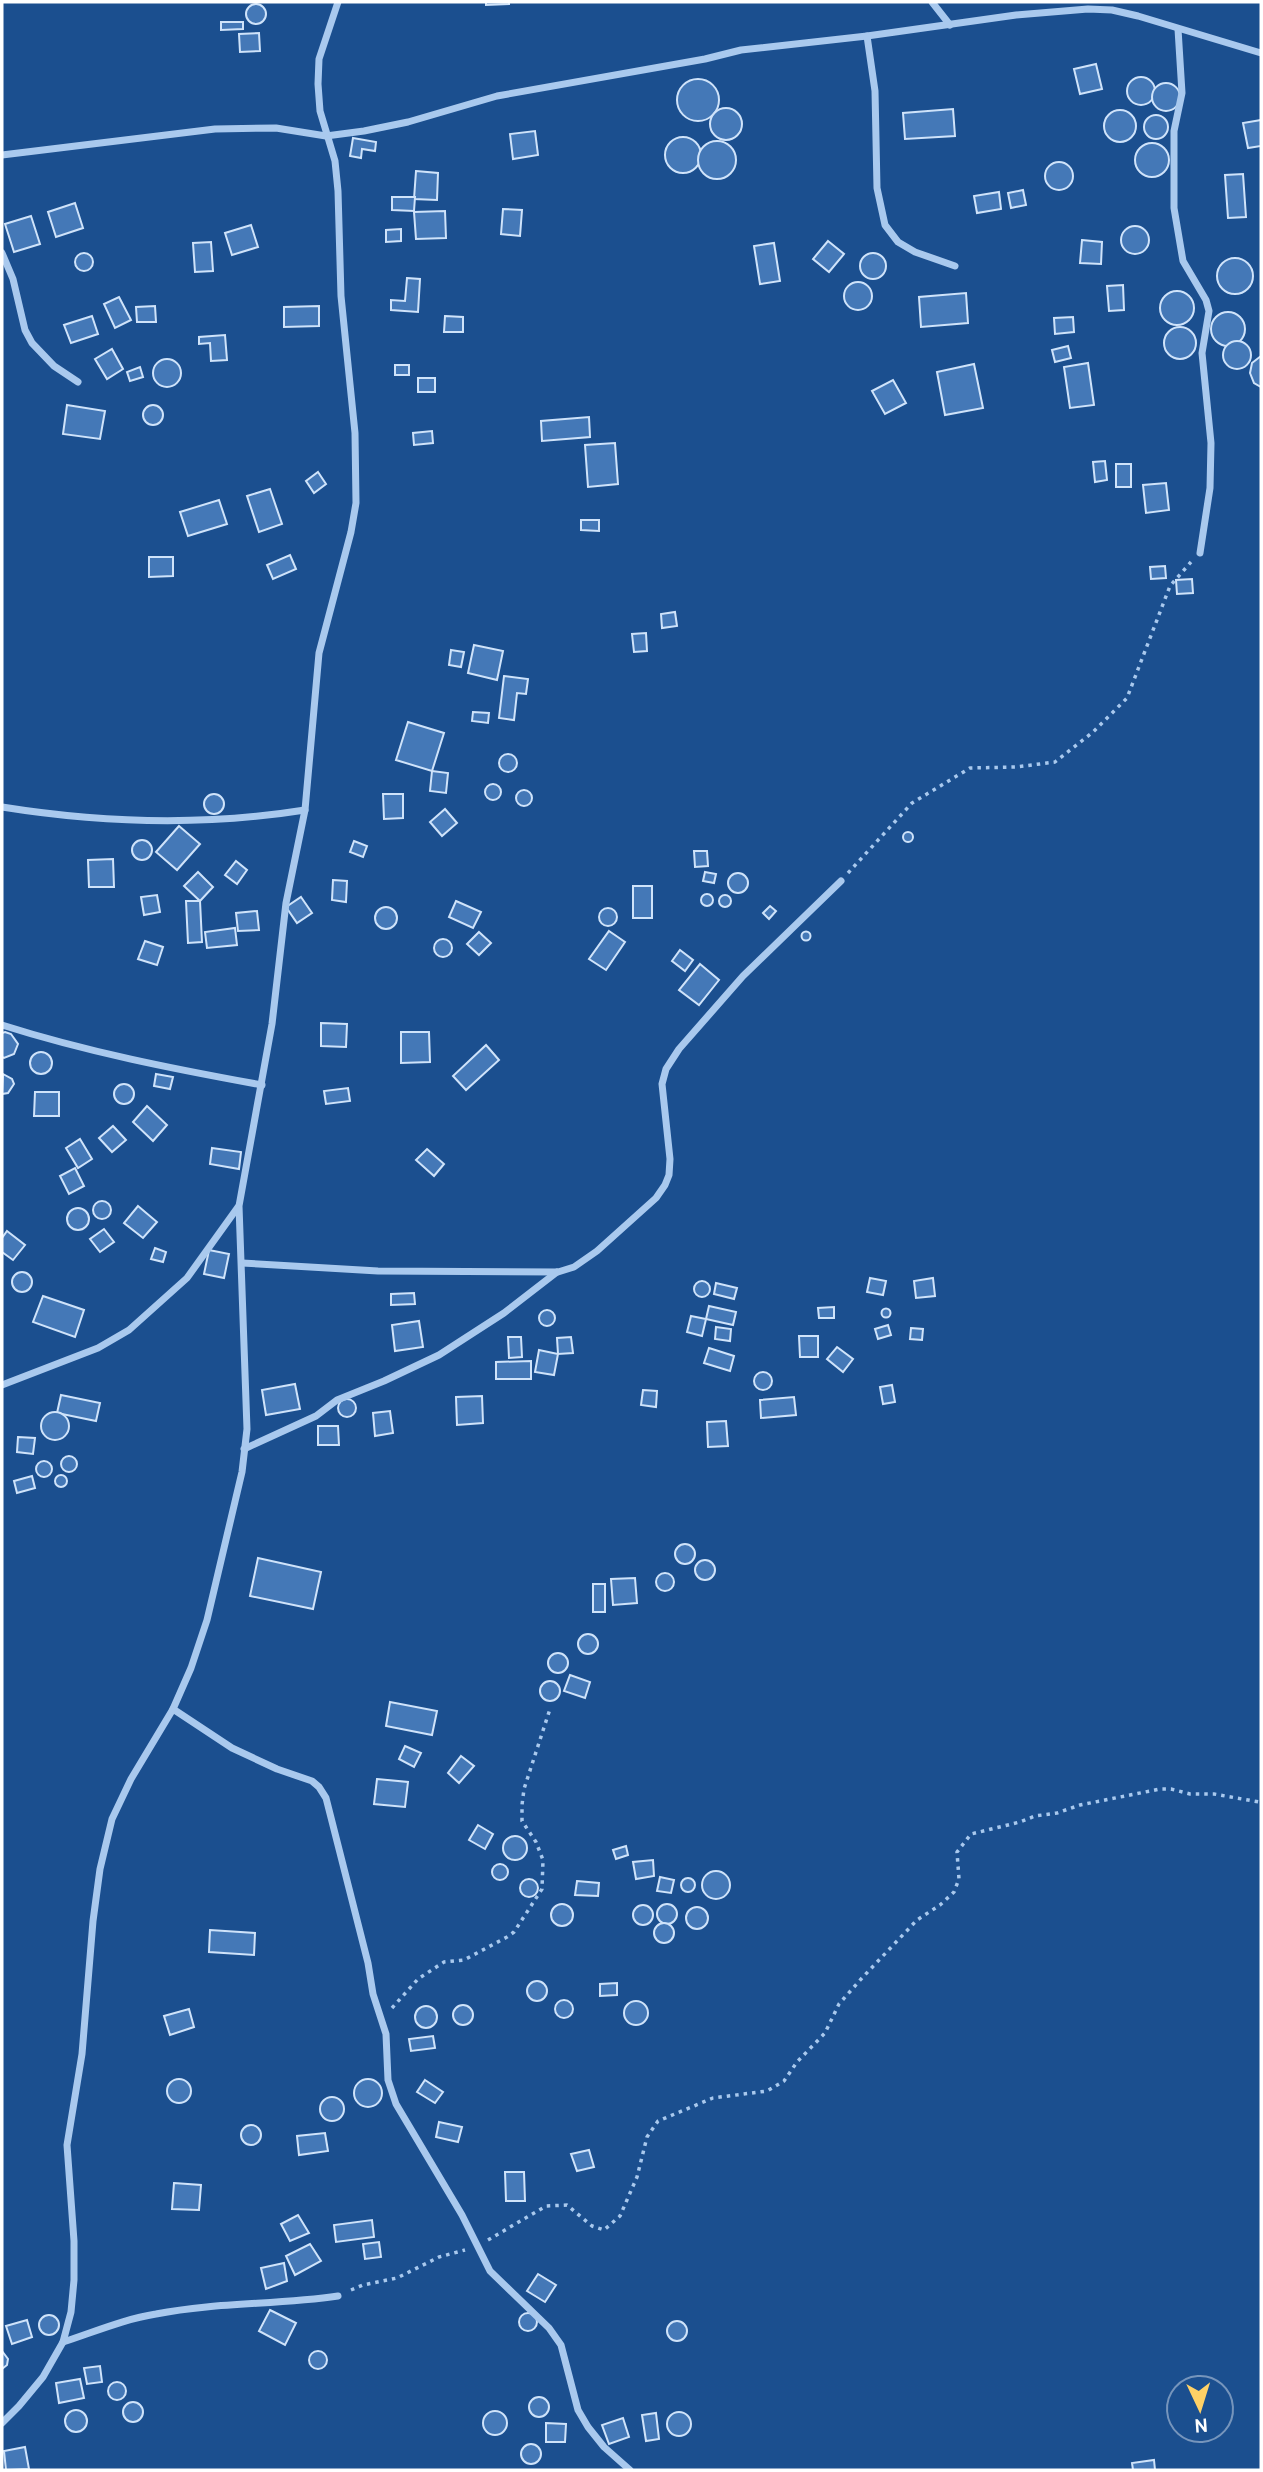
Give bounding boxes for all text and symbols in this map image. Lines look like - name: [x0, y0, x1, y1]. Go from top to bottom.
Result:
- north arrow: [1165, 2374, 1235, 2444]
- text: N: [1193, 2412, 1209, 2436]

